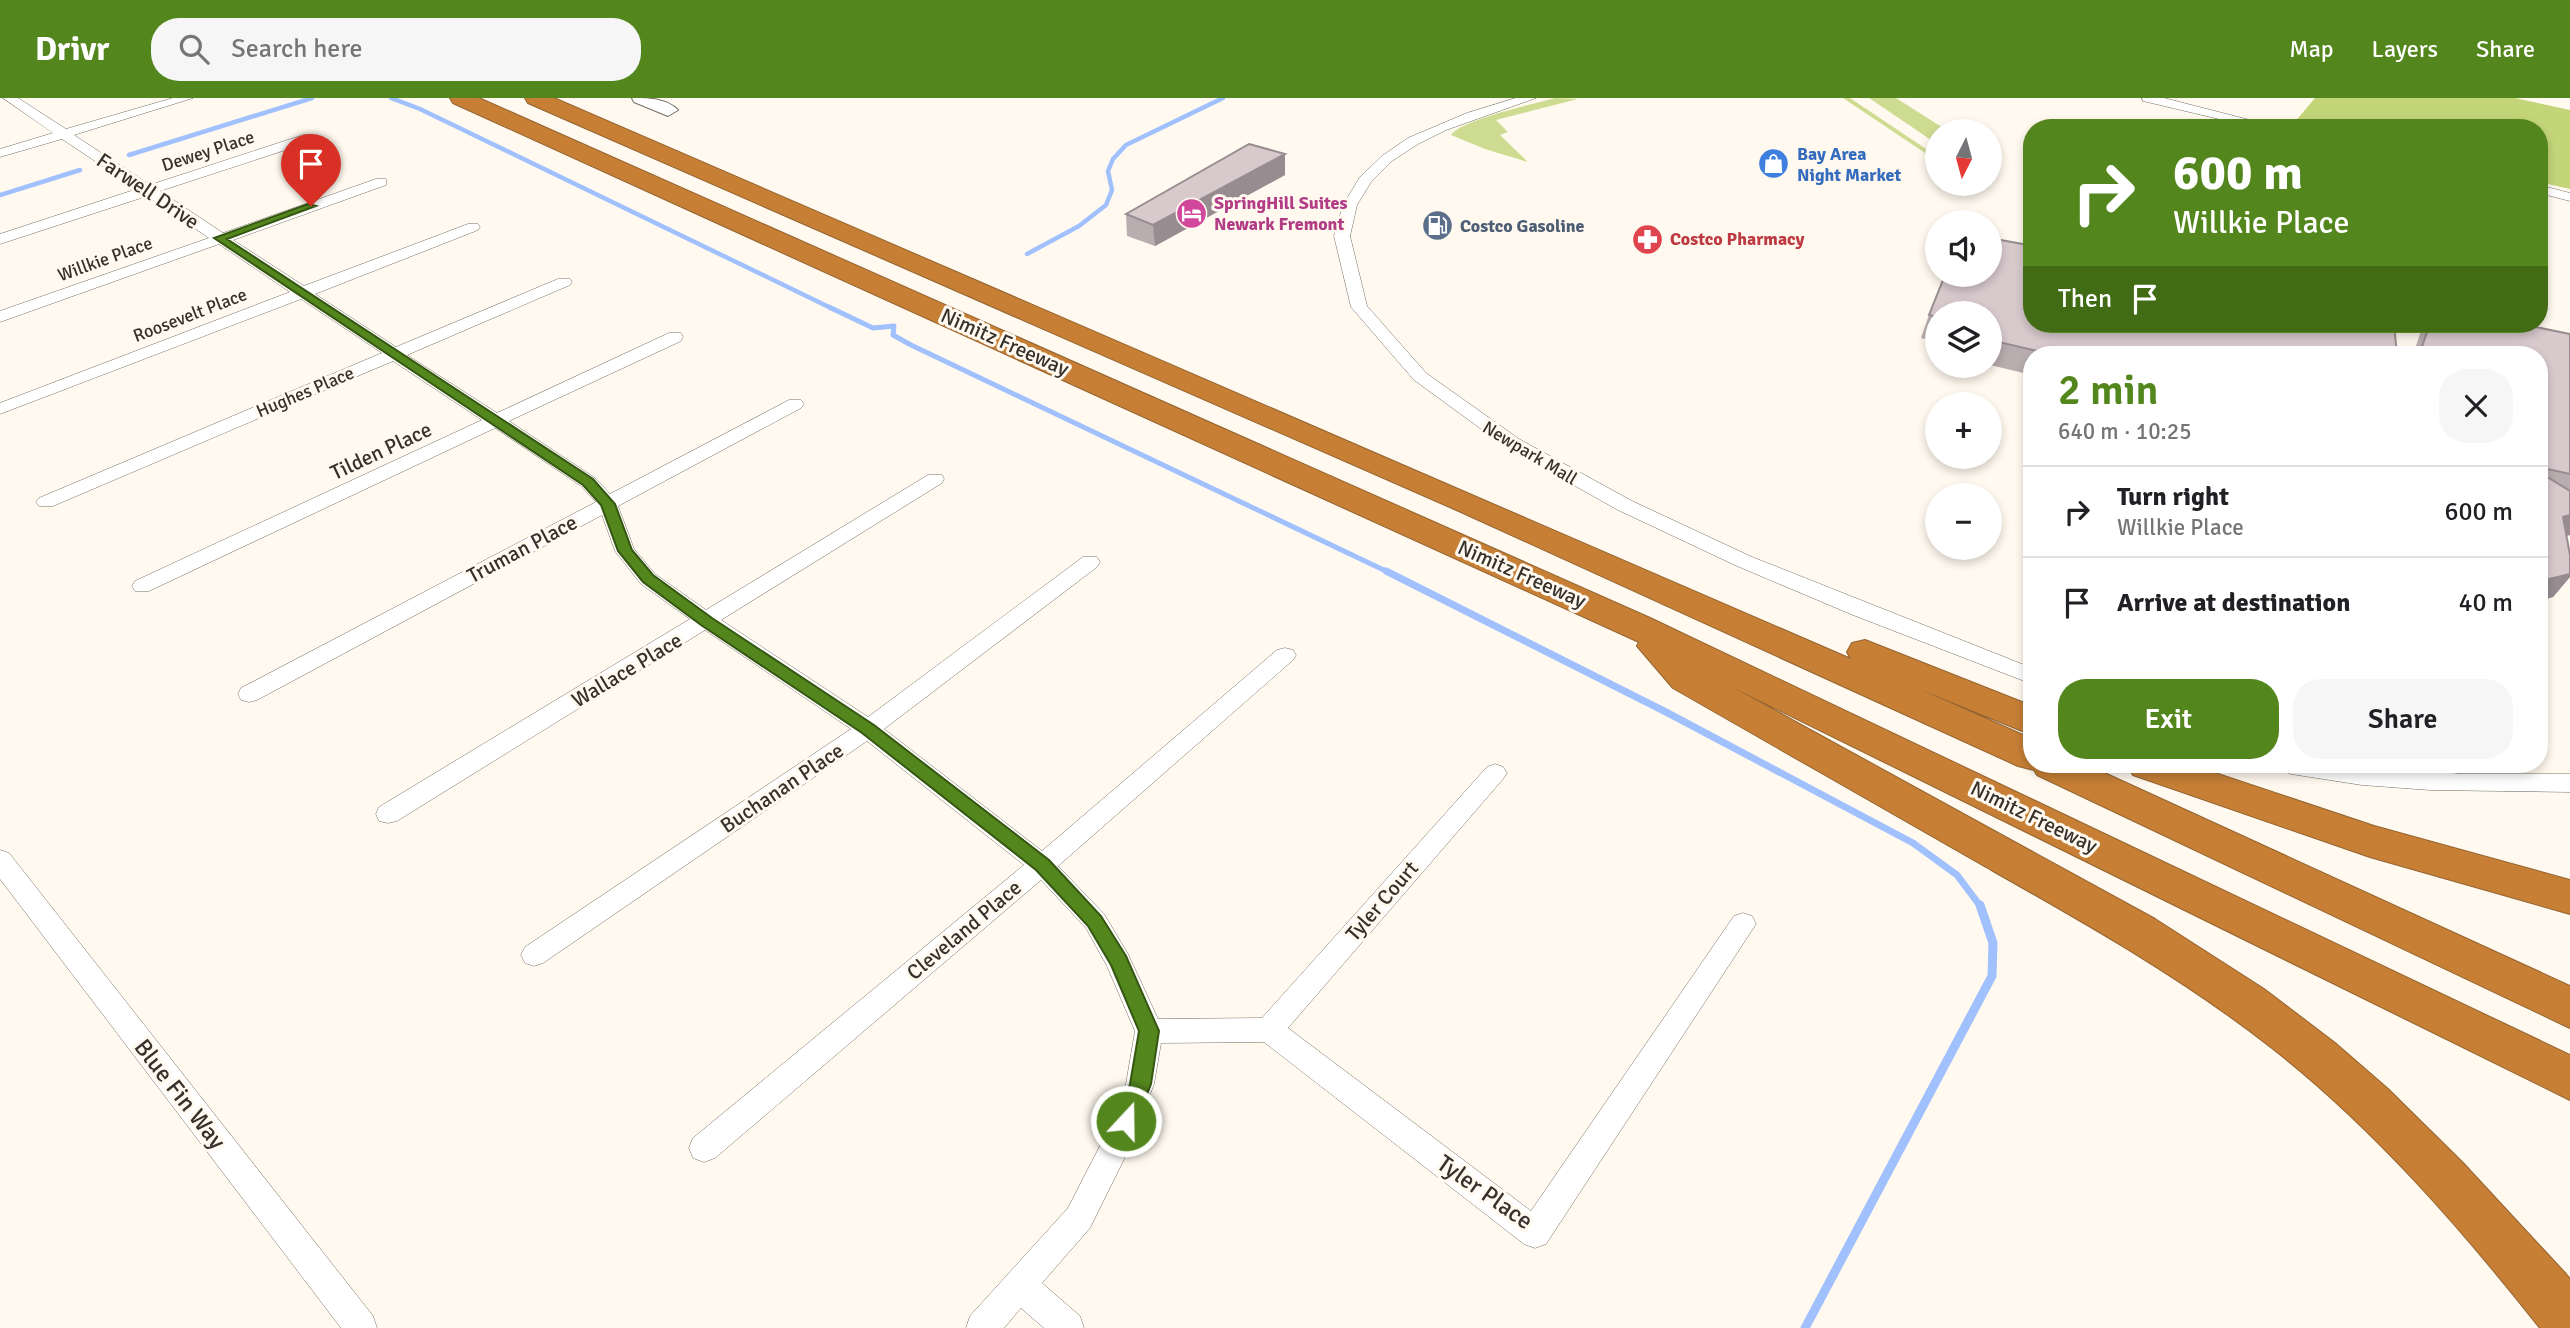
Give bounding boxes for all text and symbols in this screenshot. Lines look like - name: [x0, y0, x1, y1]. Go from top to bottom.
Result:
- search box: [151, 18, 641, 81]
- text: Drivr: [35, 29, 109, 70]
- icon: search: [175, 30, 213, 68]
- text: Search here: [231, 33, 362, 65]
- text: Map: [2289, 34, 2334, 64]
- text: Layers: [2372, 34, 2438, 64]
- text: Share: [2476, 34, 2535, 64]
- north arrow: [1925, 119, 2002, 196]
- map controls: [1925, 119, 2002, 560]
- street label: Dewey Place: [159, 126, 257, 176]
- pin: [281, 134, 341, 206]
- place label: Bay Area Night Market: [1797, 143, 1901, 186]
- text: 600 m: [2173, 143, 2303, 203]
- icon: arrive: [292, 145, 330, 183]
- street label: Farwell Drive: [92, 147, 204, 235]
- shop icon: Bay Area Night Market: [1757, 147, 1791, 181]
- icon: right: [2058, 147, 2149, 238]
- place label: SpringHill Suites Newark Fremont: [1214, 192, 1348, 235]
- hotel icon: SpringHill Suites Newark Fremont: [1174, 196, 1208, 230]
- text: Willkie Place: [2173, 203, 2350, 242]
- fuel station icon: Costco Gasoline: [1420, 209, 1454, 243]
- button: sound: [1925, 210, 2002, 287]
- place label: Costco Gasoline: [1460, 215, 1585, 237]
- pharmacy icon: Costco Pharmacy: [1630, 222, 1664, 256]
- place label: Costco Pharmacy: [1670, 228, 1805, 250]
- street label: Willkie Place: [55, 232, 155, 286]
- icon: arrive: [2126, 280, 2164, 318]
- street label: Roosevelt Place: [130, 283, 250, 347]
- text: Then: [2058, 283, 2112, 315]
- button: layers: [1925, 301, 2002, 378]
- street label: Nimitz Freeway: [937, 302, 1073, 382]
- street label: Hughes Place: [253, 362, 357, 422]
- text: 2 min: [2058, 365, 2159, 416]
- button: close: [2439, 369, 2513, 443]
- button: +: [1925, 392, 2002, 469]
- street label: Tilden Place: [326, 416, 436, 486]
- street label: Newpark Mall: [1479, 416, 1581, 490]
- text: 640 m · 10:25: [2058, 417, 2192, 446]
- text: Turn right: [2117, 481, 2229, 513]
- button: −: [1925, 483, 2002, 560]
- icon: right: [2058, 493, 2096, 531]
- text: 600 m: [2444, 496, 2513, 528]
- street label: Truman Place: [462, 509, 582, 589]
- text: Willkie Place: [2117, 513, 2244, 542]
- street label: Nimitz Freeway: [1454, 534, 1590, 614]
- icon: arrive: [2058, 584, 2096, 622]
- text: Arrive at destination: [2117, 587, 2350, 619]
- text: 40 m: [2458, 587, 2513, 619]
- street label: Wallace Place: [567, 627, 687, 713]
- button: Exit: [2058, 679, 2279, 759]
- button: Share: [2293, 679, 2513, 759]
- street label: Buchanan Place: [715, 737, 849, 839]
- street label: Nimitz Freeway: [1966, 775, 2102, 859]
- street label: Tyler Court: [1340, 856, 1424, 946]
- street label: Cleveland Place: [901, 874, 1027, 986]
- street label: Blue Fin Way: [128, 1033, 232, 1155]
- position arrow: [1089, 1084, 1163, 1158]
- street label: Tyler Place: [1431, 1148, 1539, 1236]

